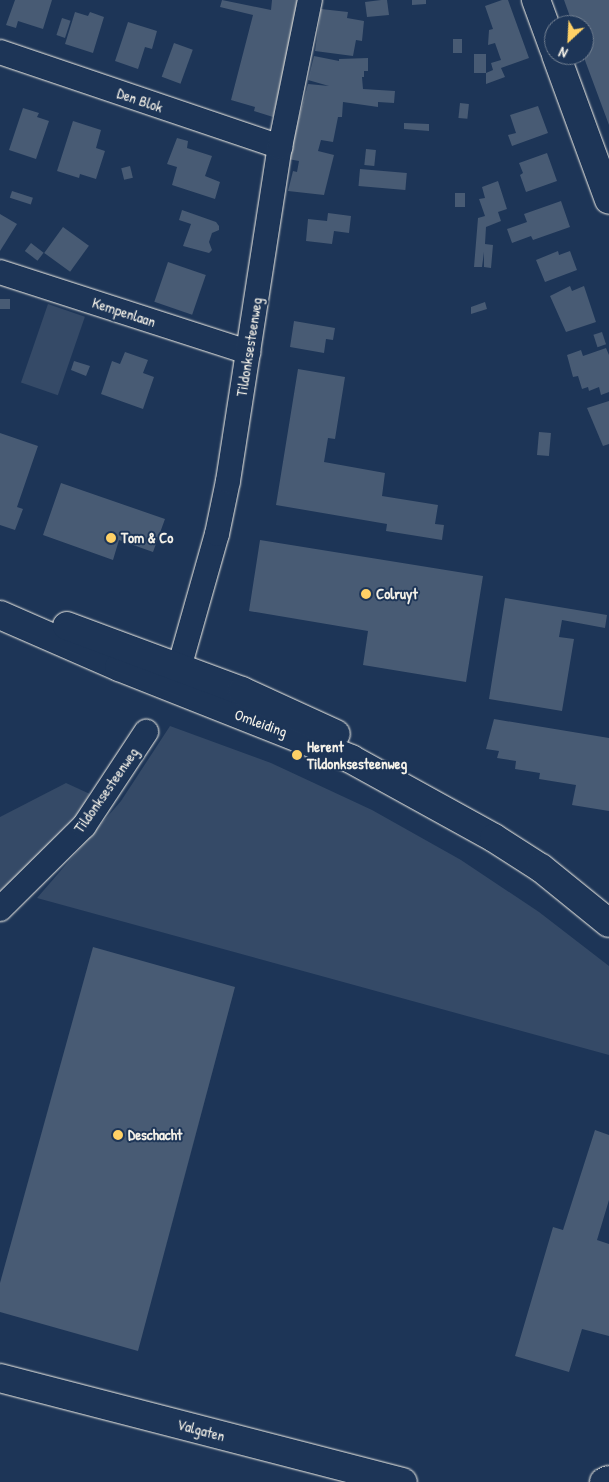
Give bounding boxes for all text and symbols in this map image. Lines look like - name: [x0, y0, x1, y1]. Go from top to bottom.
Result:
- north arrow: [544, 15, 594, 65]
- text: N: [555, 43, 570, 63]
- street label: Den Blok: [115, 84, 165, 116]
- street label: Kempenlaan: [90, 293, 158, 331]
- street label: Tildonksesteenweg: [232, 296, 266, 398]
- place label: Tom & Co: [121, 529, 173, 547]
- marker: Tom & Co: [105, 532, 117, 544]
- place label: Colruyt: [376, 585, 418, 603]
- marker: Colruyt: [360, 588, 372, 600]
- street label: Omleiding: [232, 705, 290, 741]
- place label: Herent Tildonksesteenweg: [307, 737, 407, 772]
- street label: Tildonksesteenweg: [70, 744, 142, 836]
- marker: Herent Tildonksesteenweg: [291, 749, 303, 761]
- place label: Deschacht: [128, 1126, 182, 1144]
- marker: Deschacht: [112, 1129, 124, 1141]
- street label: Valgaten: [175, 1415, 227, 1445]

